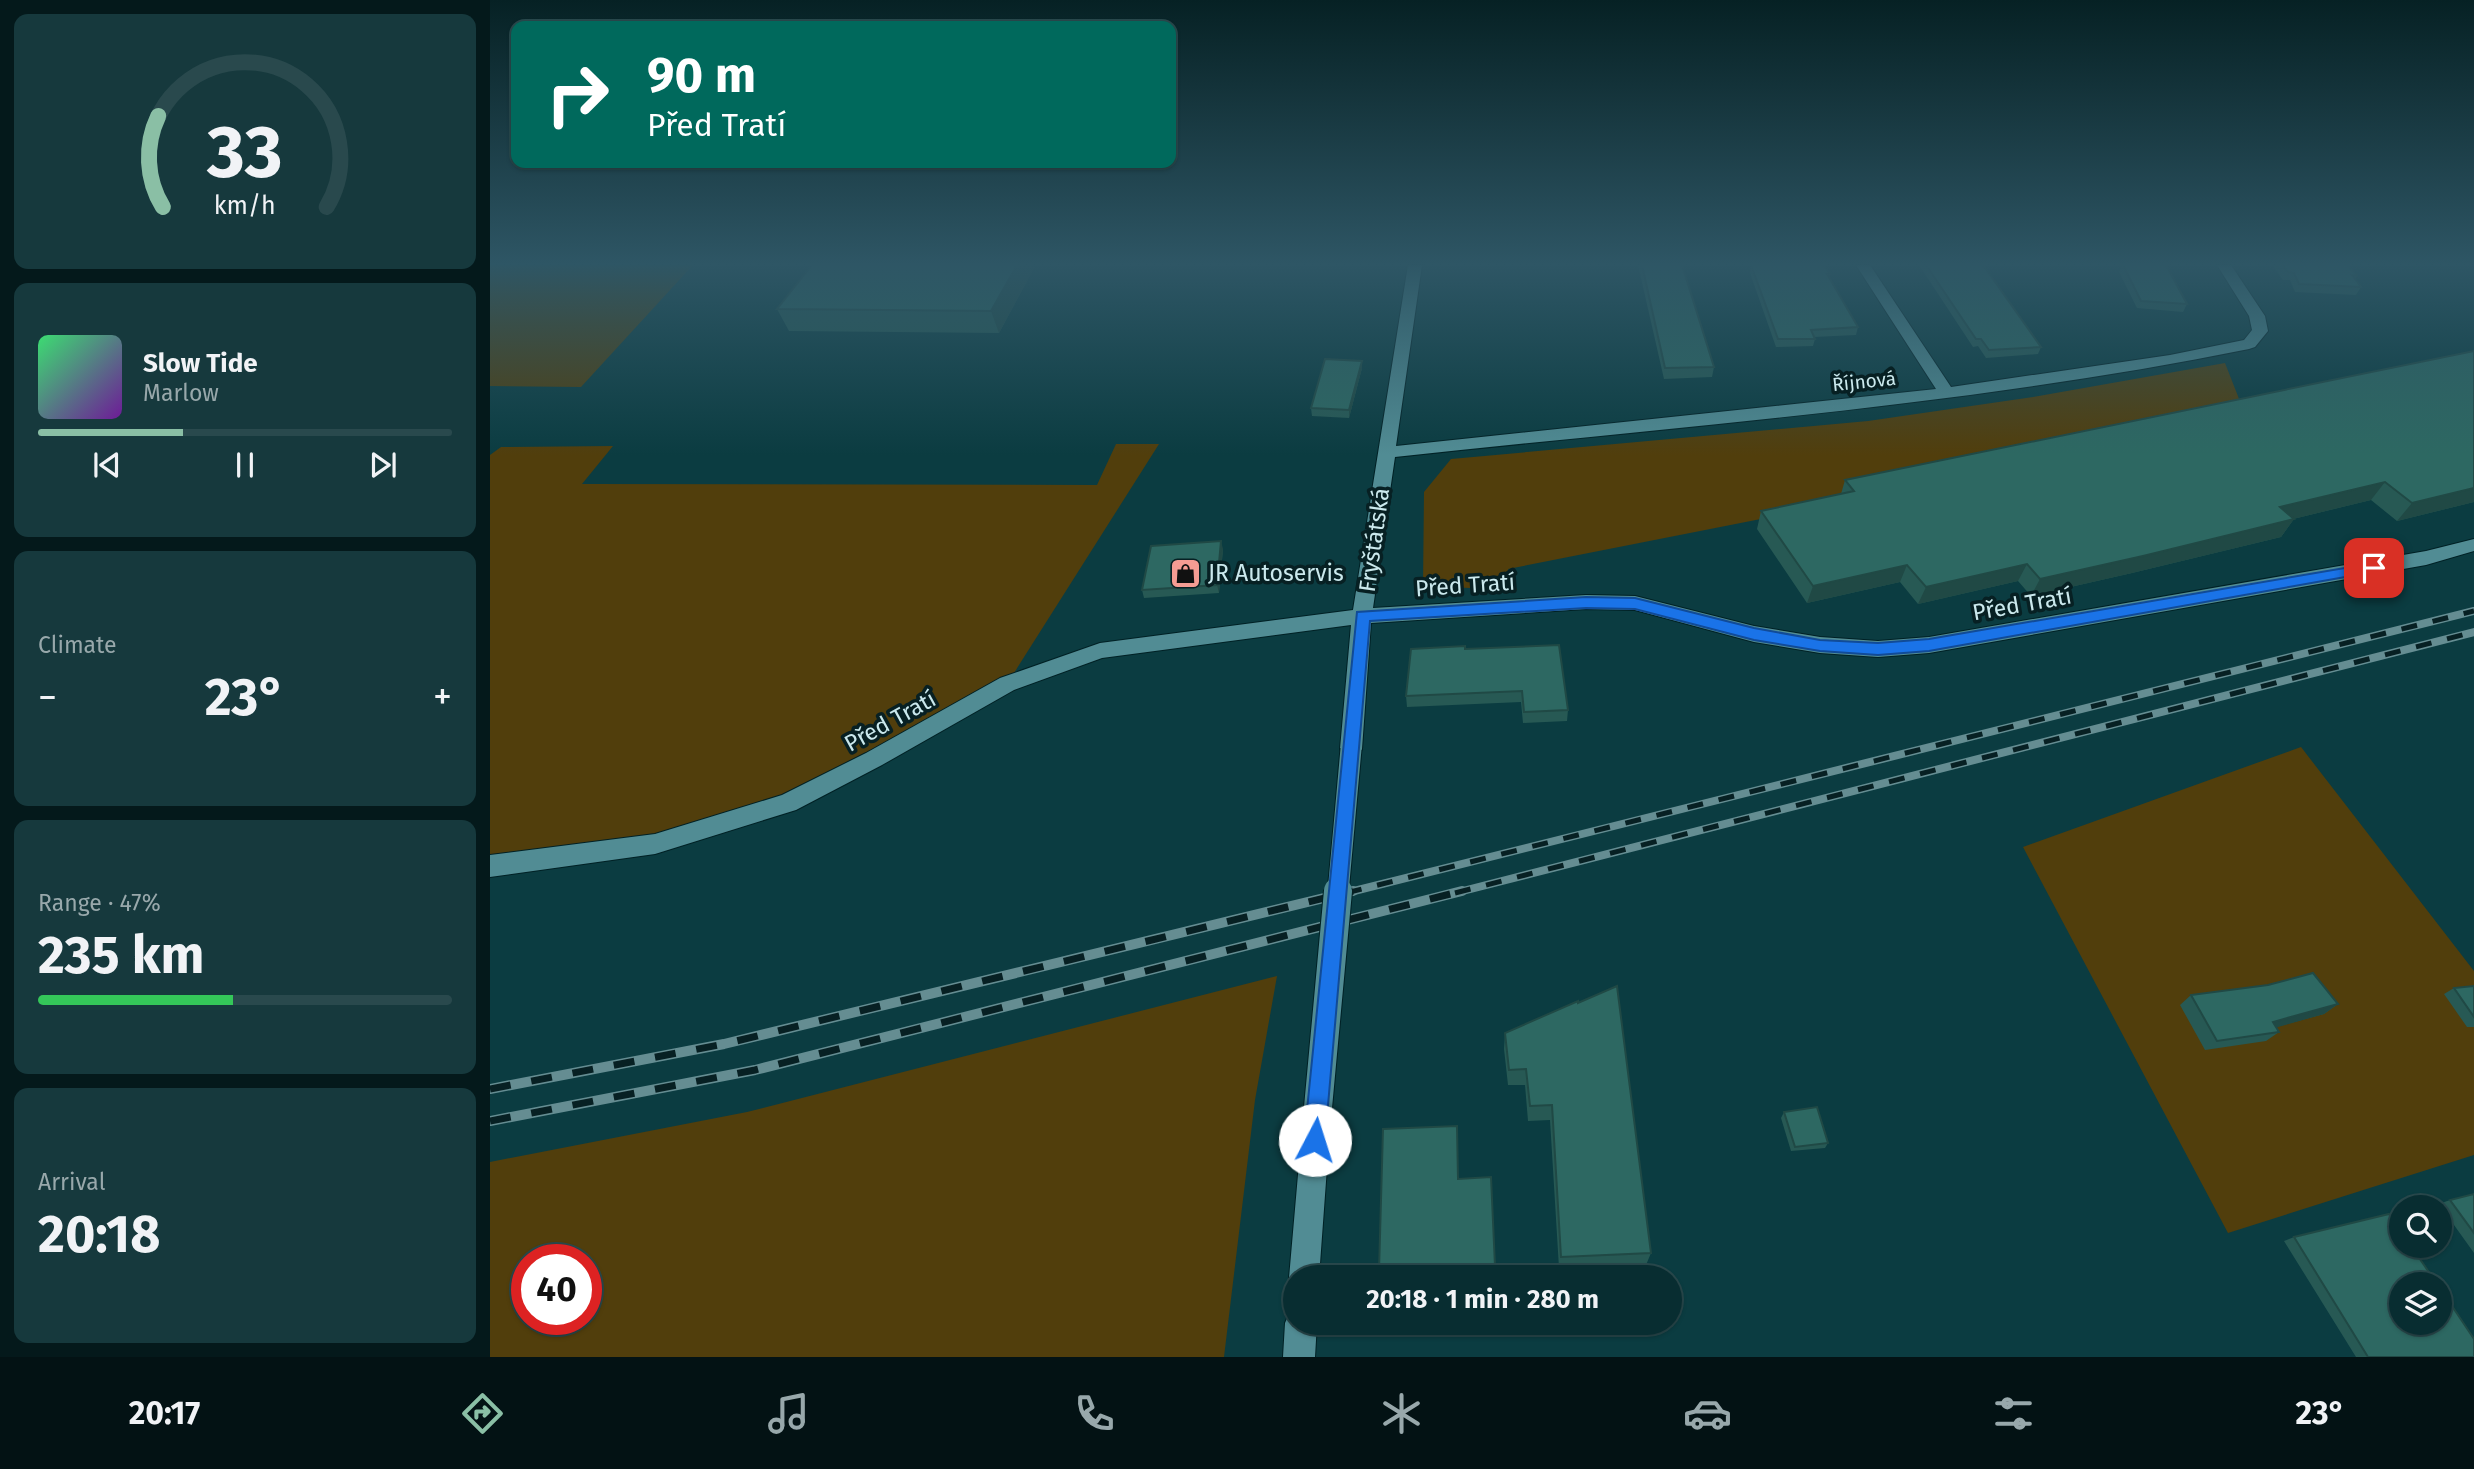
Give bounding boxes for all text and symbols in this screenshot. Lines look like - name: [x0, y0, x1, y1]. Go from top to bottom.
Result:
- text: 90 m: [647, 46, 756, 105]
- icon: right: [532, 49, 623, 140]
- text: Před Tratí: [647, 106, 786, 144]
- text: 33: [206, 110, 283, 197]
- text: km/h: [214, 191, 276, 221]
- text: Slow Tide: [143, 348, 258, 379]
- street label: Říjnová: [1831, 367, 1897, 396]
- text: Marlow: [143, 379, 219, 407]
- icon: previous: [88, 446, 126, 484]
- icon: pause: [226, 446, 264, 484]
- icon: next: [364, 446, 402, 484]
- street label: Fryštátská: [1353, 486, 1395, 594]
- pin: [2344, 538, 2404, 598]
- icon: arrive: [2355, 549, 2393, 587]
- shop icon: JR Autoservis: [1168, 556, 1202, 590]
- place label: JR Autoservis: [1208, 559, 1344, 587]
- street label: Před Tratí: [1414, 568, 1516, 602]
- street label: Před Tratí: [1970, 582, 2074, 626]
- text: Climate: [38, 631, 117, 659]
- text: 23°: [205, 666, 285, 729]
- text: −: [38, 674, 57, 720]
- text: +: [433, 674, 452, 720]
- street label: Před Tratí: [839, 684, 941, 758]
- text: Range · 47%: [38, 889, 161, 917]
- text: 235 km: [38, 924, 205, 987]
- position arrow: [1278, 1103, 1352, 1177]
- text: Arrival: [38, 1168, 105, 1196]
- map controls: [2389, 1195, 2452, 1335]
- button: search: [2389, 1195, 2452, 1258]
- text: 20:18: [38, 1203, 160, 1266]
- speed limit sign: 40: [511, 1244, 602, 1335]
- button: layers: [2389, 1272, 2452, 1335]
- text: 20:18 · 1 min · 280 m: [1366, 1284, 1599, 1315]
- icon: directions: [458, 1389, 507, 1438]
- icon: music: [764, 1389, 813, 1438]
- icon: phone: [1070, 1389, 1119, 1438]
- icon: climate: [1377, 1389, 1426, 1438]
- icon: car: [1683, 1389, 1732, 1438]
- icon: filters: [1989, 1389, 2038, 1438]
- text: 20:17: [129, 1394, 200, 1432]
- text: 23°: [2296, 1394, 2345, 1432]

